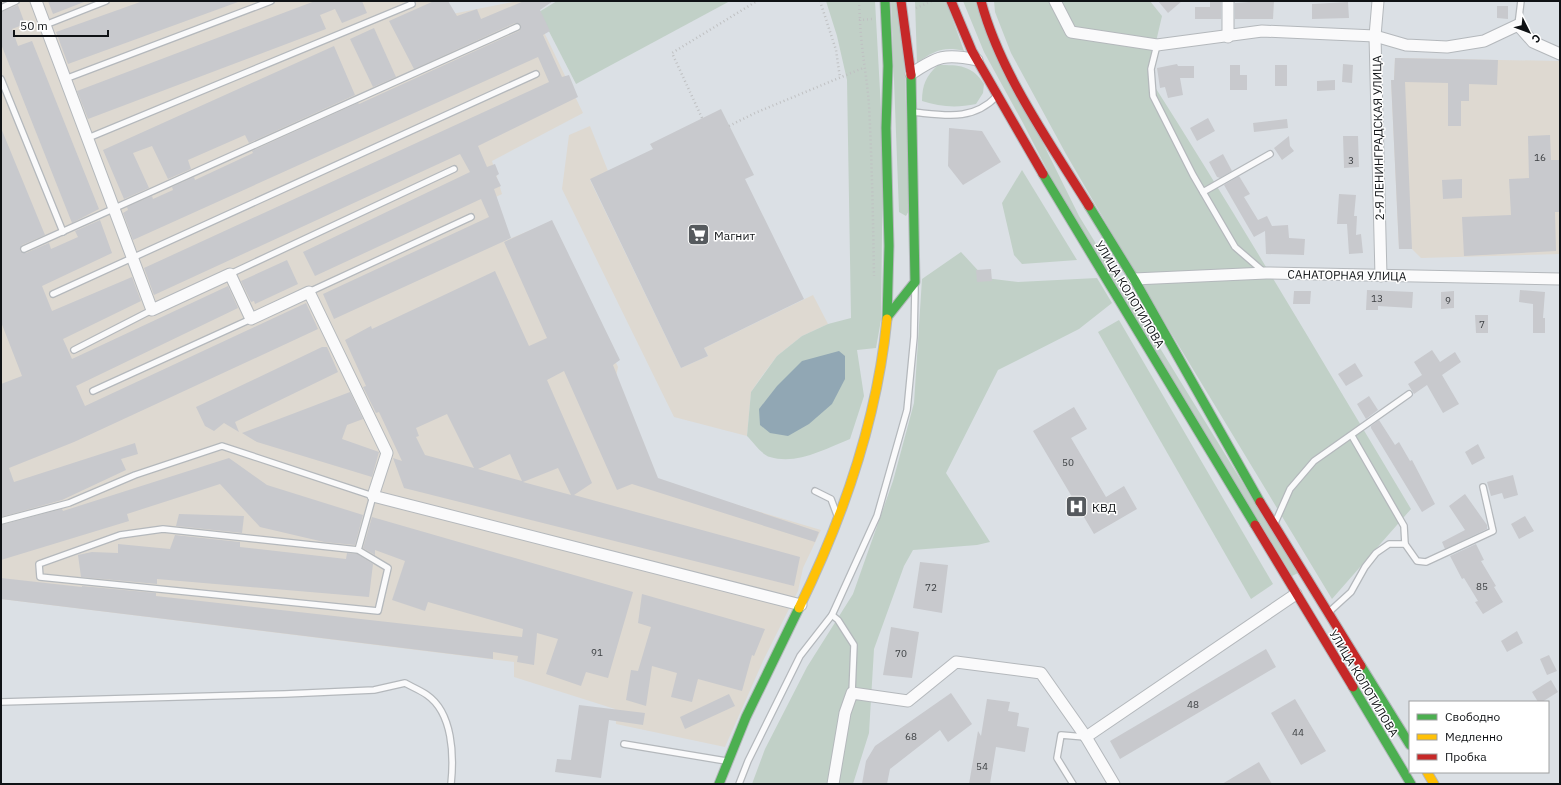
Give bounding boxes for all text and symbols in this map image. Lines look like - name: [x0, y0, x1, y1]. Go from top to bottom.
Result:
- scale bar: [14, 12, 108, 38]
- north arrow: [1509, 12, 1549, 52]
- text: 50 m: [20, 18, 48, 33]
- text: С: [1529, 31, 1544, 46]
- street label: 2-Я ЛЕНИНГРАДСКАЯ УЛИЦА: [1369, 55, 1387, 221]
- house number: 16: [1534, 151, 1546, 164]
- house number: 3: [1348, 154, 1354, 167]
- supermarket icon: Магнит: [685, 222, 711, 248]
- place label: Магнит: [714, 228, 755, 243]
- street label: УЛИЦА КОЛОТИЛОВА: [1092, 238, 1168, 351]
- street label: САНАТОРНАЯ УЛИЦА: [1287, 266, 1407, 284]
- house number: 13: [1371, 292, 1383, 305]
- house number: 9: [1445, 294, 1451, 307]
- house number: 7: [1479, 318, 1485, 331]
- house number: 50: [1062, 456, 1074, 469]
- hospital icon: КВД: [1064, 494, 1090, 520]
- place label: КВД: [1092, 500, 1117, 515]
- house number: 85: [1476, 580, 1488, 593]
- house number: 72: [925, 581, 937, 594]
- street label: УЛИЦА КОЛОТИЛОВА: [1326, 627, 1402, 740]
- house number: 91: [591, 646, 603, 659]
- house number: 70: [895, 647, 907, 660]
- house number: 48: [1187, 698, 1199, 711]
- legend: [1409, 701, 1549, 773]
- text: Свободно: [1445, 709, 1501, 724]
- house number: 44: [1292, 726, 1304, 739]
- text: Медленно: [1445, 729, 1503, 744]
- house number: 68: [905, 730, 917, 743]
- text: Пробка: [1445, 749, 1487, 764]
- house number: 54: [976, 760, 988, 773]

